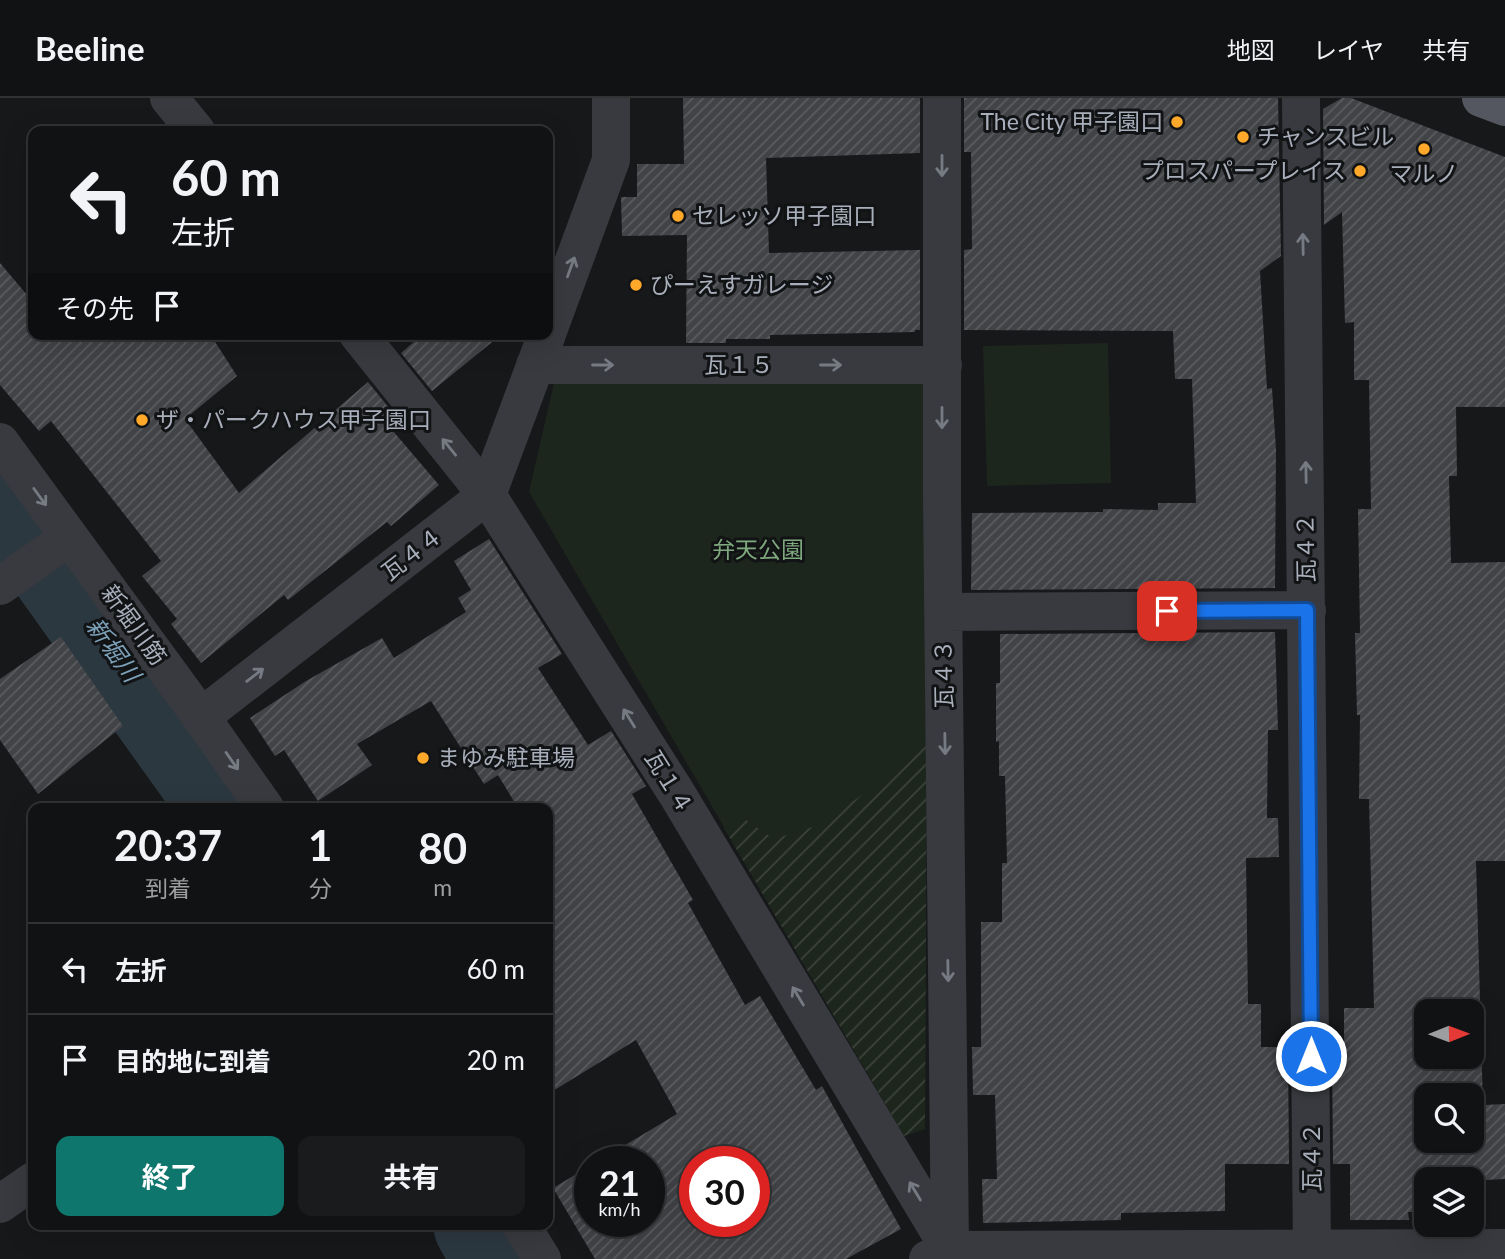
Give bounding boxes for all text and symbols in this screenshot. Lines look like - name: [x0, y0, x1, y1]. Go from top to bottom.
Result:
- text: Beeline: [35, 28, 145, 68]
- text: 地図: [1227, 35, 1275, 64]
- text: レイヤ: [1313, 35, 1384, 64]
- text: 共有: [1422, 35, 1470, 64]
- place label: The City 甲子園口: [980, 107, 1163, 135]
- marker: The City 甲子園口: [1169, 114, 1185, 130]
- place label: チャンスビル: [1257, 122, 1394, 150]
- marker: チャンスビル: [1235, 129, 1251, 145]
- marker: マルノ: [1416, 141, 1432, 157]
- text: 60 m: [171, 148, 281, 206]
- icon: left: [56, 154, 147, 245]
- one-way arrow: [935, 154, 949, 177]
- place label: プロスパープレイス: [1141, 156, 1346, 184]
- place label: マルノ: [1390, 159, 1459, 187]
- marker: プロスパープレイス: [1352, 163, 1368, 179]
- place label: セレッソ甲子園口: [692, 201, 876, 229]
- marker: セレッソ甲子園口: [670, 208, 686, 224]
- text: 左折: [171, 212, 235, 251]
- one-way arrow: [1296, 233, 1310, 256]
- one-way arrow: [566, 257, 579, 279]
- place label: ぴーえすガレージ: [650, 270, 834, 298]
- marker: ぴーえすガレージ: [628, 277, 644, 293]
- icon: arrive: [148, 287, 186, 325]
- text: その先: [56, 292, 134, 324]
- street label: 瓦１５: [705, 350, 774, 378]
- one-way arrow: [592, 358, 615, 372]
- one-way arrow: [819, 358, 842, 372]
- place label: ザ・パークハウス甲子園口: [156, 405, 431, 433]
- one-way arrow: [935, 406, 949, 429]
- marker: ザ・パークハウス甲子園口: [134, 412, 150, 428]
- one-way arrow: [441, 439, 456, 457]
- one-way arrow: [1299, 460, 1312, 483]
- one-way arrow: [33, 488, 48, 506]
- street label: 瓦４２: [1290, 513, 1320, 583]
- street label: 瓦４４: [376, 521, 447, 585]
- park label: 弁天公園: [712, 535, 804, 563]
- street label: 新堀川筋: [96, 580, 172, 670]
- pin: [1137, 581, 1197, 641]
- icon: arrive: [1148, 592, 1186, 630]
- water label: 新堀川: [80, 612, 146, 688]
- street label: 瓦４３: [928, 639, 958, 709]
- one-way arrow: [246, 668, 264, 683]
- one-way arrow: [621, 709, 636, 728]
- one-way arrow: [938, 732, 952, 755]
- place label: まゆみ駐車場: [437, 743, 575, 771]
- street label: 瓦１４: [640, 745, 700, 818]
- marker: まゆみ駐車場: [415, 750, 431, 766]
- one-way arrow: [225, 751, 239, 770]
- text: 20:37: [114, 820, 222, 870]
- text: 1: [308, 820, 332, 870]
- text: 80: [418, 823, 467, 873]
- text: m: [433, 873, 452, 901]
- text: 到着: [145, 874, 191, 902]
- text: 分: [309, 874, 332, 902]
- icon: left: [56, 950, 94, 988]
- text: 60 m: [467, 953, 525, 985]
- text: 左折: [115, 954, 167, 986]
- one-way arrow: [941, 959, 955, 982]
- one-way arrow: [791, 986, 805, 1006]
- north arrow: [1414, 999, 1484, 1069]
- map controls: [1414, 999, 1484, 1237]
- position arrow: [1274, 1019, 1348, 1093]
- icon: arrive: [56, 1041, 94, 1079]
- text: 20 m: [467, 1044, 525, 1076]
- text: 目的地に到着: [115, 1045, 271, 1077]
- button: search: [1414, 1083, 1484, 1153]
- street label: 瓦４２: [1297, 1123, 1325, 1192]
- button: 終了: [56, 1136, 284, 1216]
- button: 共有: [298, 1136, 525, 1216]
- speed limit sign: 30: [679, 1146, 770, 1237]
- text: 21: [599, 1161, 640, 1203]
- button: layers: [1414, 1167, 1484, 1237]
- one-way arrow: [908, 1182, 922, 1202]
- text: km/h: [598, 1198, 641, 1220]

